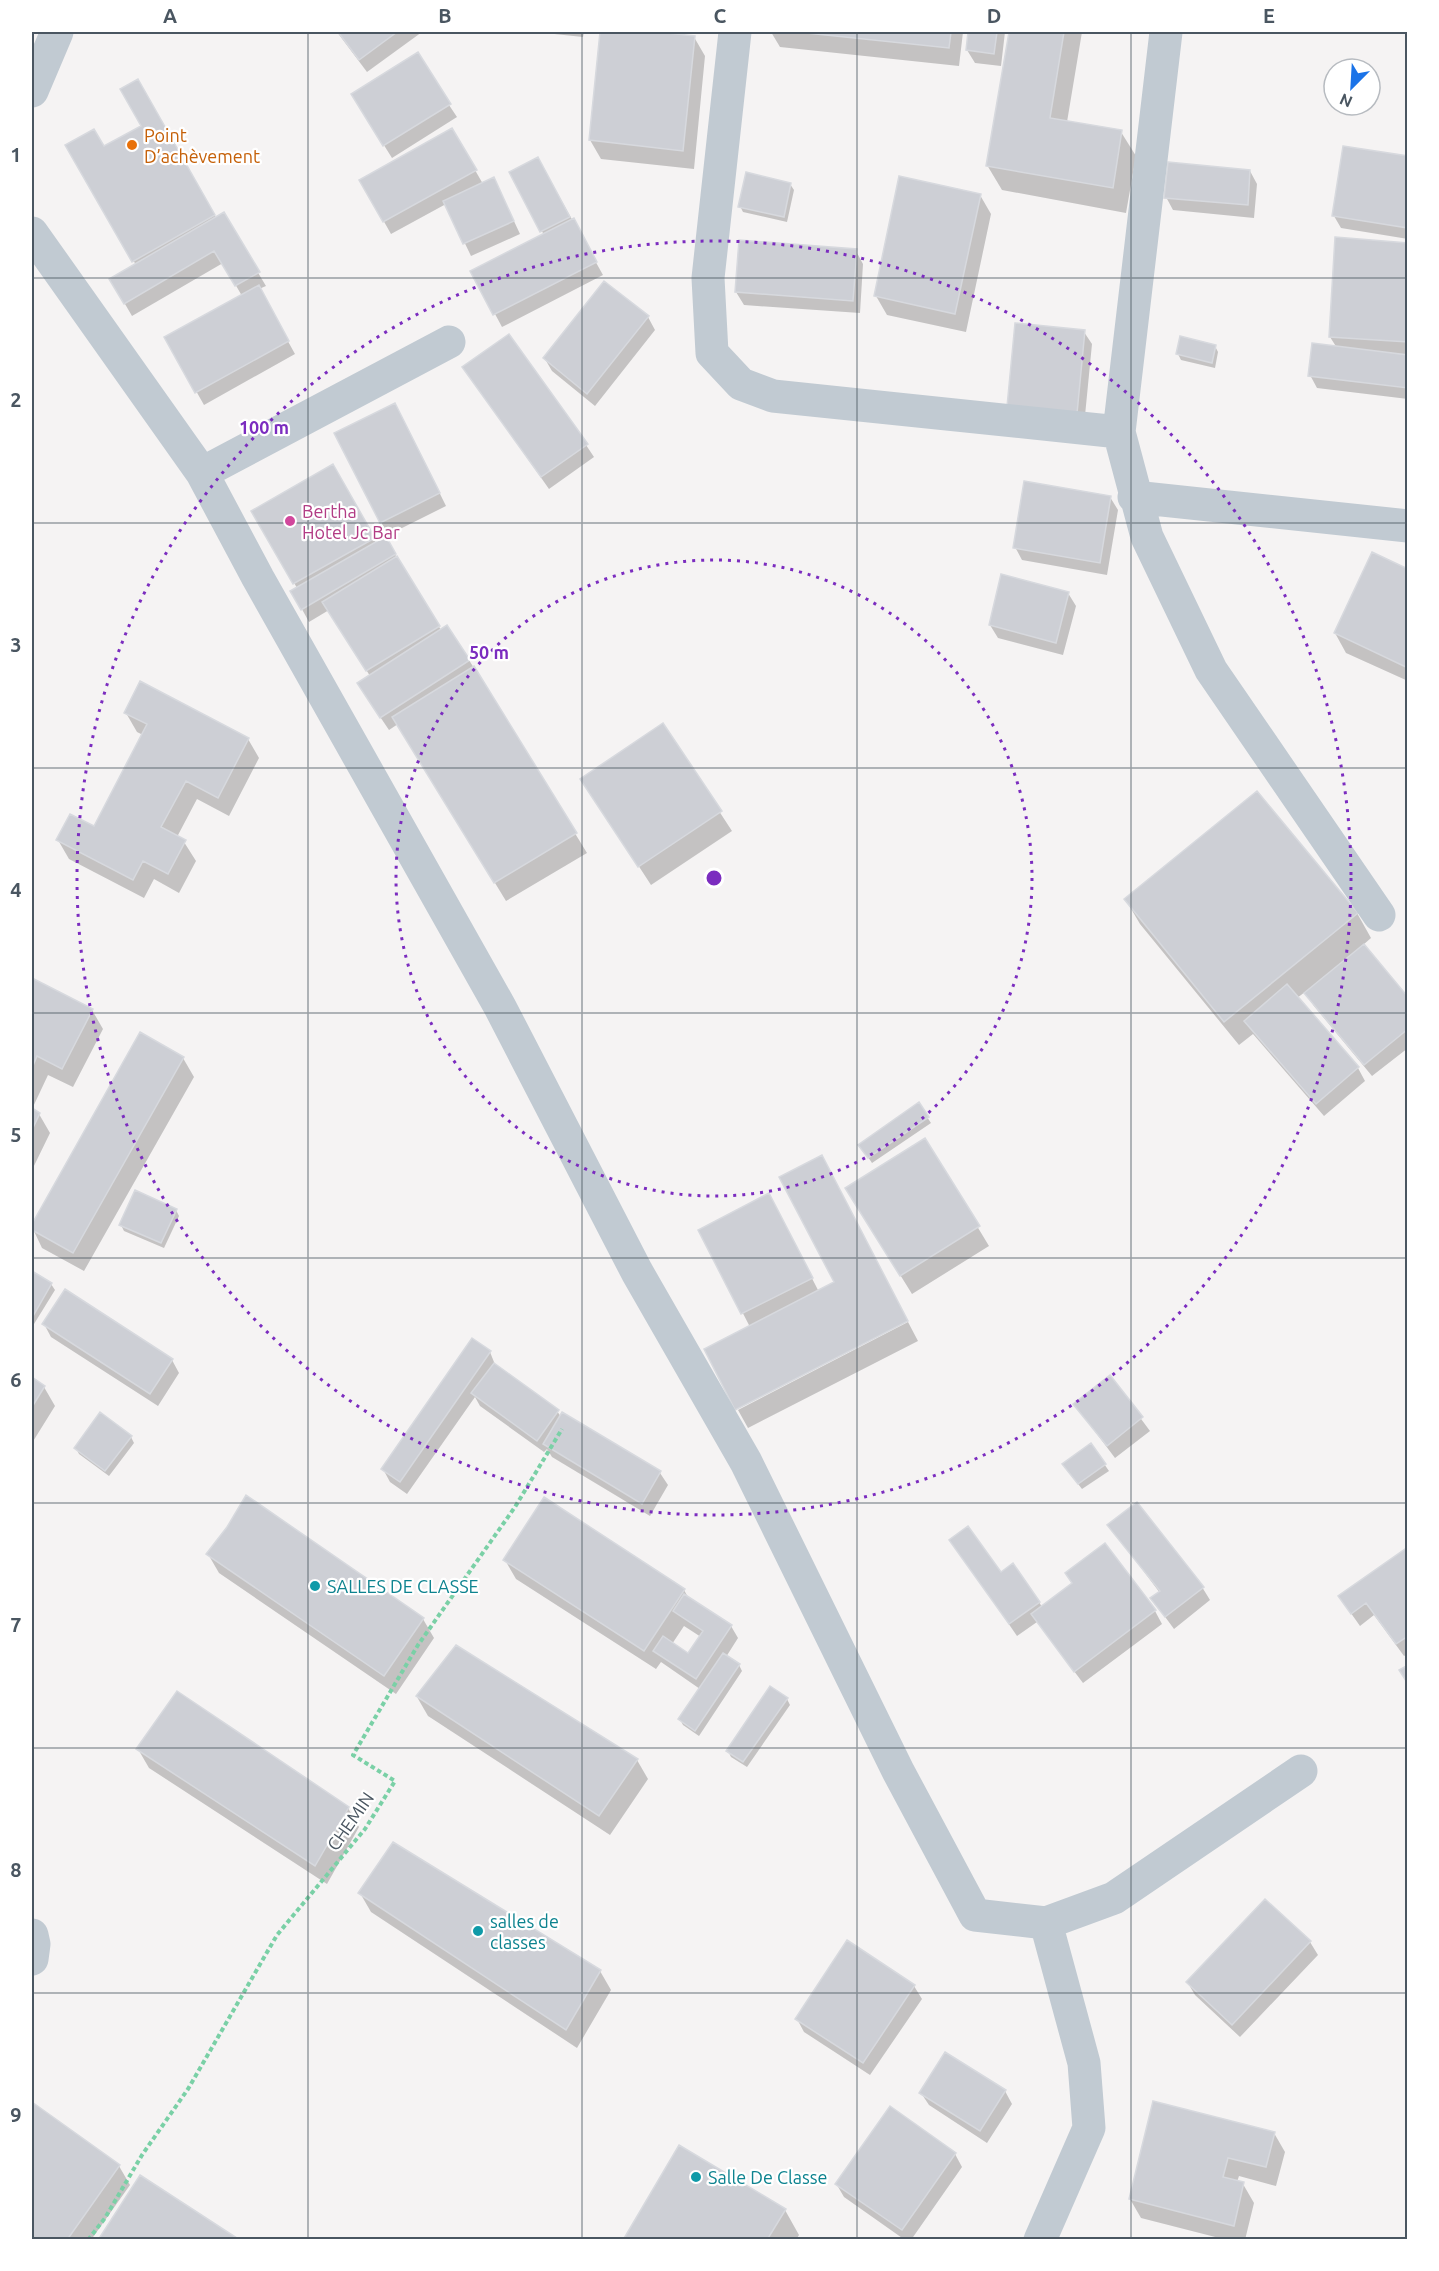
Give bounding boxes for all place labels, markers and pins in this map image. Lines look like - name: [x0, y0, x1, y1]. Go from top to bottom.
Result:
- place label: Point D’achèvement: [144, 125, 260, 166]
- marker: Point D’achèvement: [125, 138, 139, 152]
- place label: Bertha Hotel Jc Bar: [302, 501, 400, 542]
- marker: Bertha Hotel Jc Bar: [283, 514, 297, 528]
- centre of rings: [704, 868, 724, 888]
- place label: SALLES DE CLASSE: [327, 1576, 479, 1596]
- marker: SALLES DE CLASSE: [308, 1579, 322, 1593]
- place label: salles de classes: [490, 1911, 559, 1952]
- marker: salles de classes: [471, 1924, 485, 1938]
- place label: Salle De Classe: [708, 2167, 828, 2187]
- marker: Salle De Classe: [689, 2170, 703, 2184]

